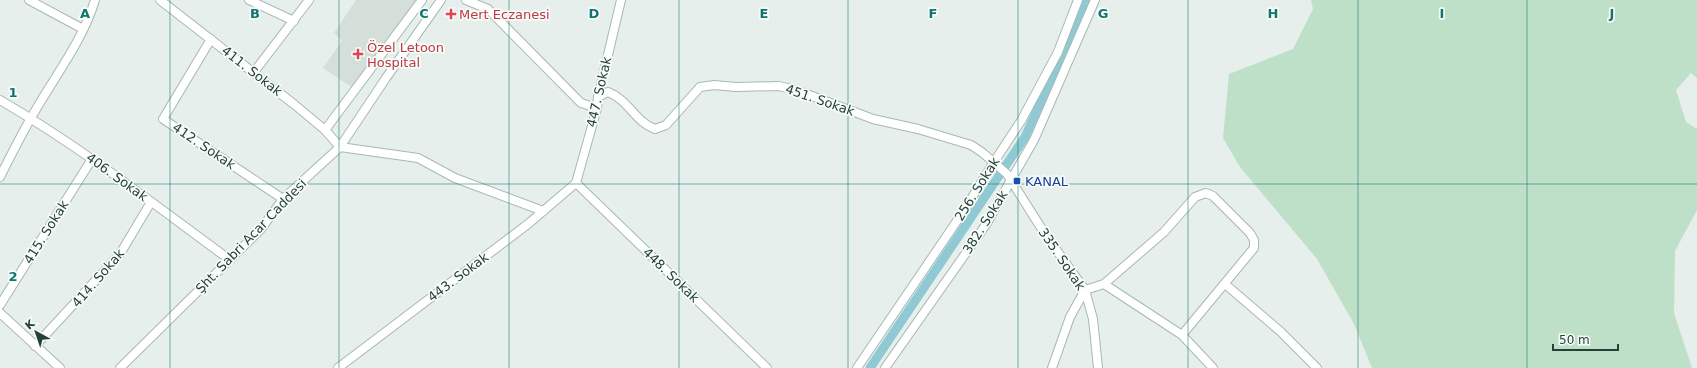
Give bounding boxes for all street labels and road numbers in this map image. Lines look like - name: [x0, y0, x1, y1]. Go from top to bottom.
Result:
- street label: 411. Sokak: [219, 43, 285, 99]
- street label: 447. Sokak: [584, 55, 615, 129]
- street label: 451. Sokak: [783, 81, 857, 119]
- street label: 412. Sokak: [170, 120, 238, 173]
- street label: 406. Sokak: [83, 150, 151, 205]
- street label: 256. Sokak: [952, 154, 1003, 224]
- street label: Şht. Sabri Acar Caddesi: [193, 176, 309, 296]
- street label: 382. Sokak: [960, 187, 1011, 257]
- street label: 415. Sokak: [21, 197, 72, 267]
- street label: 335. Sokak: [1036, 225, 1089, 293]
- street label: 448. Sokak: [640, 245, 702, 306]
- street label: 414. Sokak: [69, 246, 128, 310]
- street label: 443. Sokak: [425, 249, 492, 305]

